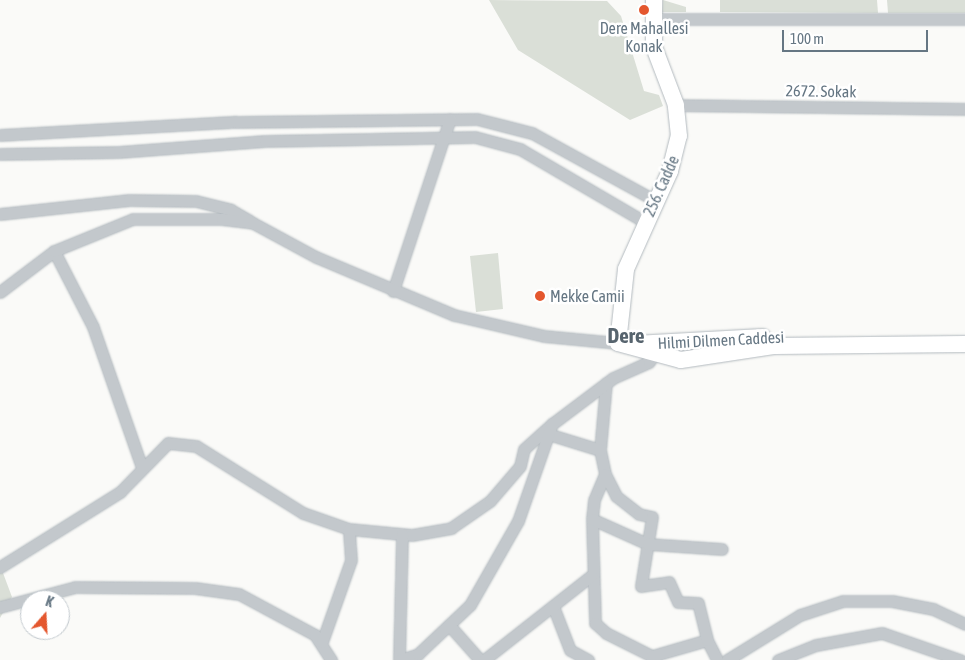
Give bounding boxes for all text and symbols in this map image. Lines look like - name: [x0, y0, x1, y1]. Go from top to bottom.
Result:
- marker: Dere Mahallesi Konak: [638, 4, 650, 16]
- place label: Dere Mahallesi Konak: [600, 18, 688, 56]
- scale bar: [785, 20, 931, 52]
- text: 100 m: [790, 30, 824, 47]
- street label: 2672. Sokak: [785, 81, 857, 101]
- street label: 256. Cadde: [639, 153, 683, 219]
- place label: Mekke Camii: [550, 286, 625, 306]
- marker: Mekke Camii: [534, 290, 546, 302]
- district label: Dere: [607, 322, 645, 348]
- street label: Hilmi Dilmen Caddesi: [657, 327, 785, 353]
- north arrow: [20, 590, 70, 640]
- text: K: [44, 593, 55, 610]

